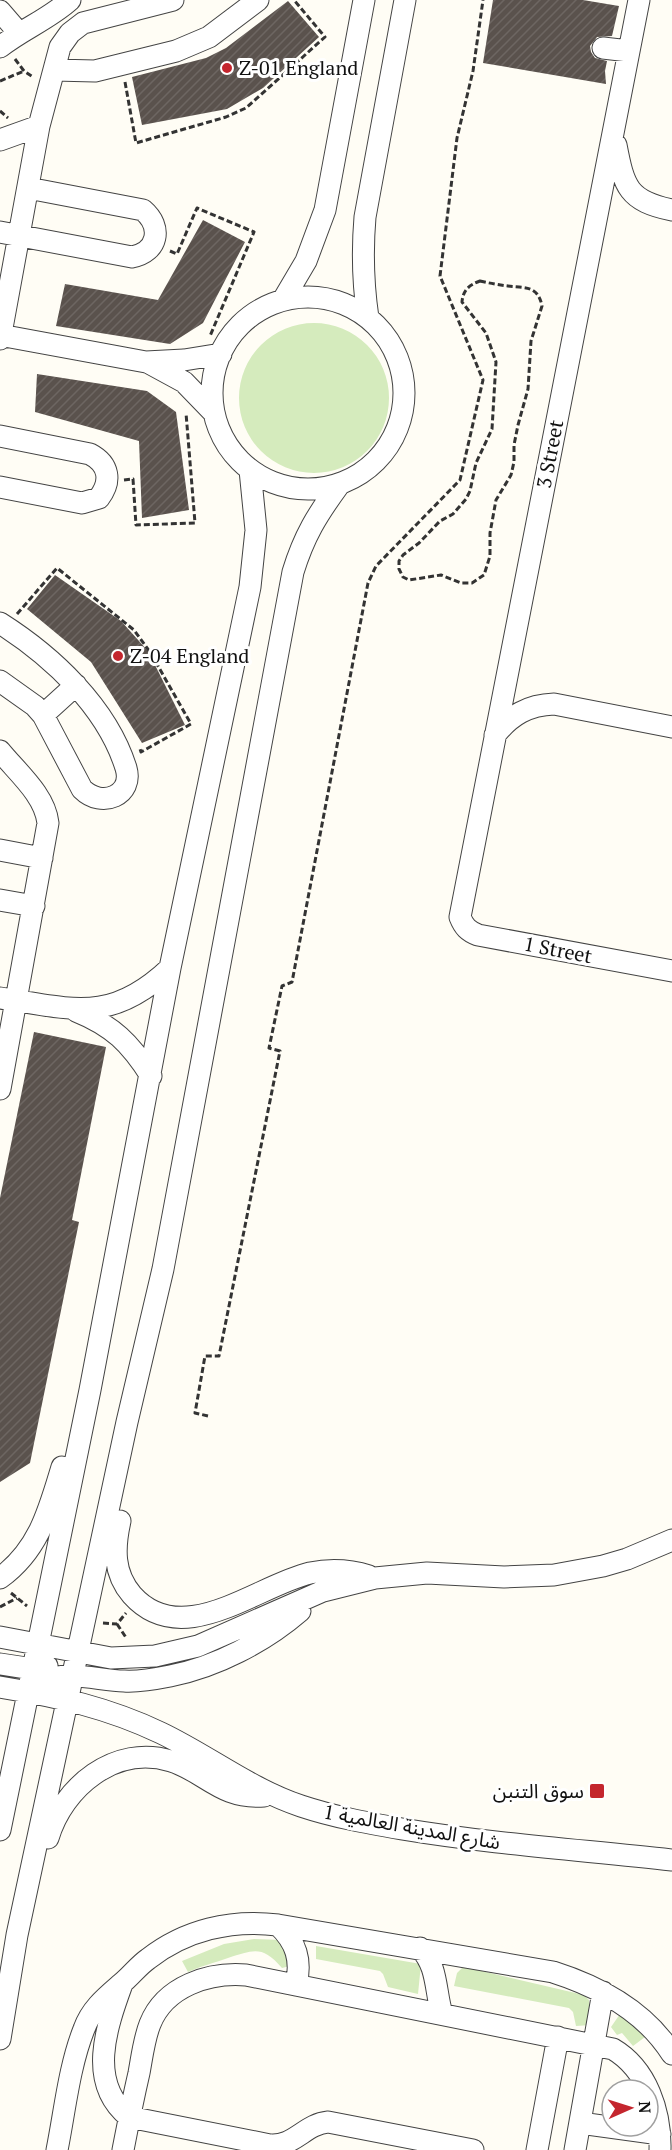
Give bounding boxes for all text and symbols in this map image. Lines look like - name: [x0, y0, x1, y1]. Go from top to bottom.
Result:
- place label: Z-01 England: [239, 54, 358, 81]
- marker: Z-01 England: [220, 61, 234, 75]
- street label: 3 Street: [530, 417, 569, 490]
- place label: Z-04 England: [130, 642, 249, 669]
- marker: Z-04 England: [111, 649, 125, 663]
- street label: 1 Street: [522, 930, 595, 969]
- place label: سوق التنبن: [493, 1777, 584, 1804]
- marker: سوق التنبن: [588, 1782, 606, 1800]
- street label: شارع المدينة العالمية 1: [321, 1798, 503, 1857]
- north arrow: [600, 2078, 660, 2138]
- text: N: [634, 2101, 656, 2114]

